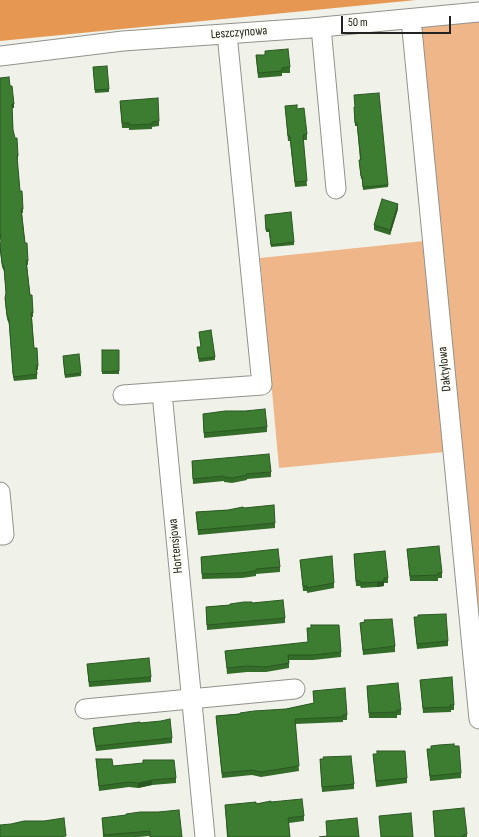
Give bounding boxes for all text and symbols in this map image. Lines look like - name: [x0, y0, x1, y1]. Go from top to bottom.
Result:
- scale bar: [343, 8, 453, 34]
- text: 50 m: [348, 15, 368, 30]
- street label: Leszczynowa: [210, 23, 268, 43]
- street label: Daktylowa: [435, 346, 455, 392]
- street label: Hortensjowa: [165, 518, 187, 574]

